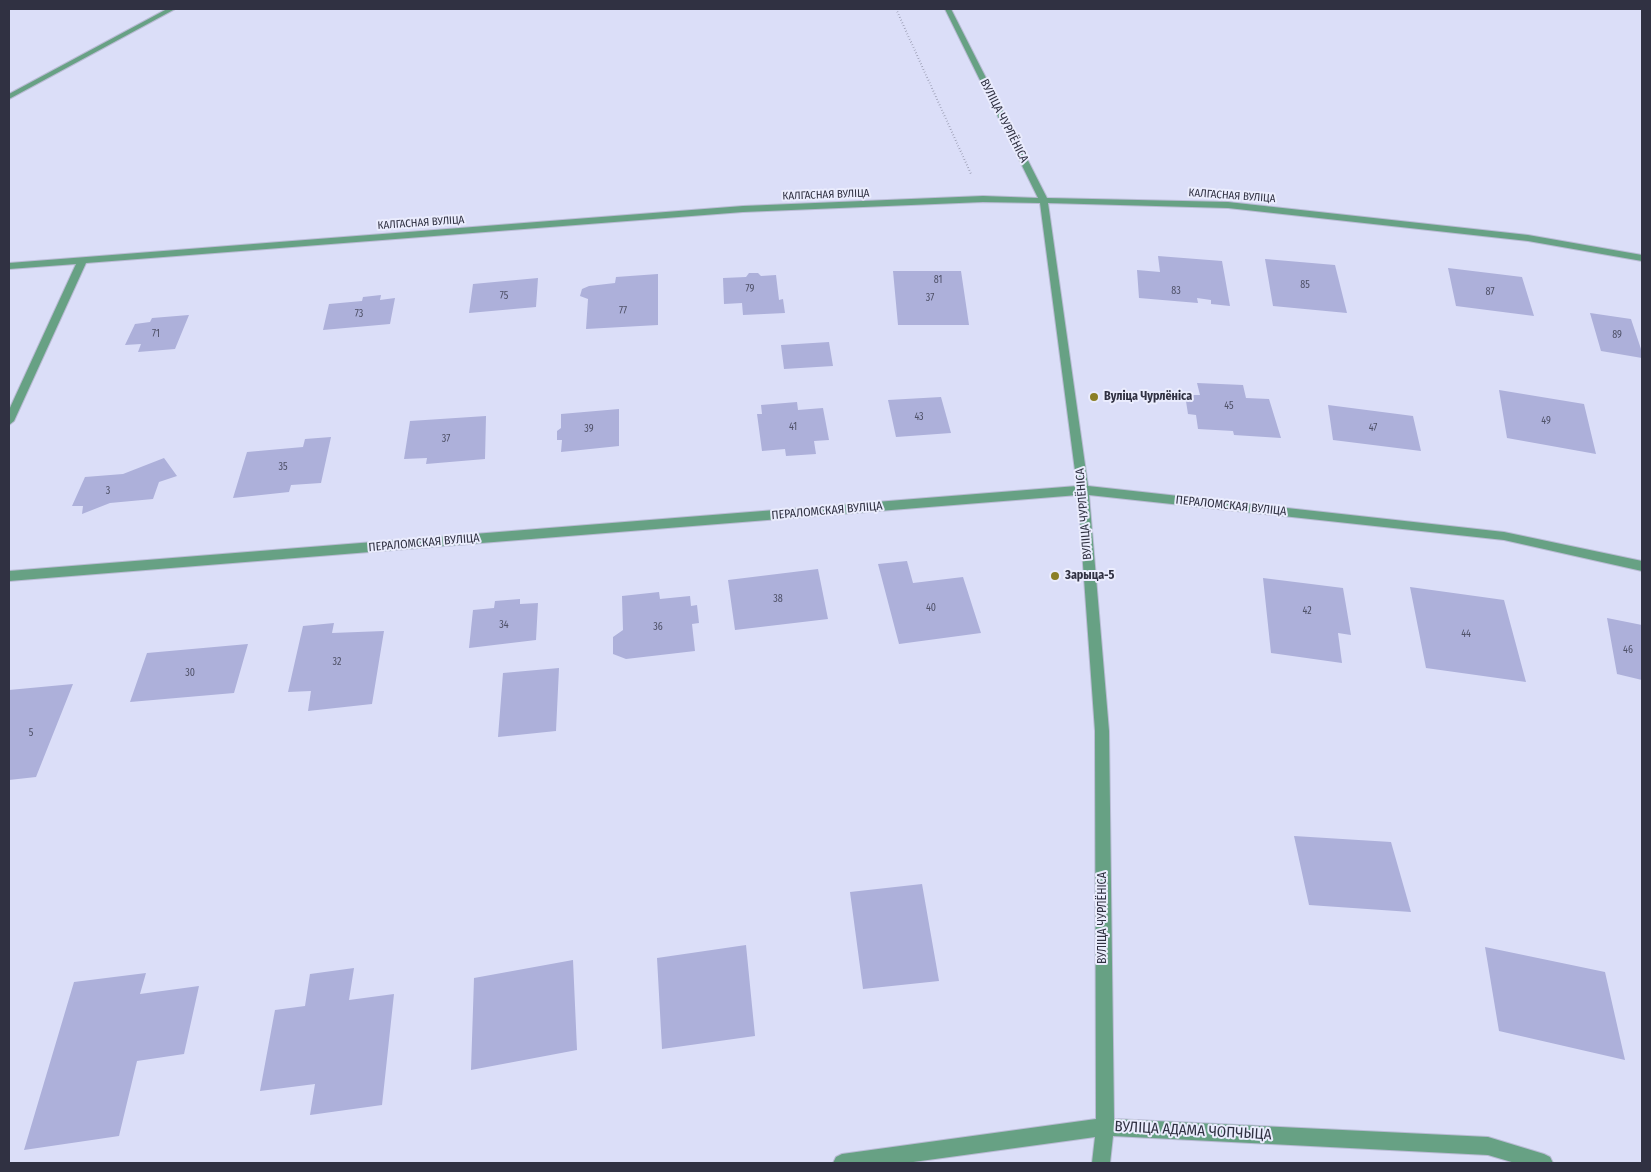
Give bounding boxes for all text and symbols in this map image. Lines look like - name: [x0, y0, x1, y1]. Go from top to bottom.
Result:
- street label: ВУЛІЦА ЧУРЛЁНІСА: [977, 77, 1031, 165]
- street label: КАЛГАСНАЯ ВУЛІЦА: [1188, 186, 1276, 206]
- street label: КАЛГАСНАЯ ВУЛІЦА: [782, 187, 870, 203]
- street label: КАЛГАСНАЯ ВУЛІЦА: [377, 213, 465, 233]
- house number: 81: [934, 274, 942, 286]
- house number: 85: [1300, 279, 1310, 291]
- house number: 79: [746, 283, 754, 295]
- house number: 83: [1171, 285, 1181, 297]
- house number: 87: [1486, 286, 1494, 298]
- house number: 75: [500, 290, 508, 302]
- house number: 37: [926, 292, 934, 304]
- house number: 77: [619, 305, 627, 317]
- house number: 73: [355, 308, 363, 320]
- house number: 71: [152, 328, 160, 340]
- house number: 89: [1612, 329, 1622, 341]
- place label: Вуліца Чурлёніса: [1104, 390, 1192, 404]
- marker: Вуліца Чурлёніса: [1088, 391, 1100, 403]
- house number: 45: [1224, 400, 1234, 412]
- house number: 43: [914, 411, 924, 423]
- house number: 49: [1541, 415, 1551, 427]
- house number: 41: [789, 421, 797, 433]
- house number: 47: [1369, 422, 1377, 434]
- house number: 39: [584, 423, 594, 435]
- house number: 37: [442, 433, 450, 445]
- house number: 35: [278, 461, 288, 473]
- street label: ВУЛІЦА ЧУРЛЁНІСА: [1073, 468, 1095, 560]
- house number: 3: [106, 485, 110, 497]
- street label: ПЕРАЛОМСКАЯ ВУЛІЦА: [1175, 493, 1287, 519]
- street label: ПЕРАЛОМСКАЯ ВУЛІЦА: [771, 499, 883, 523]
- street label: ПЕРАЛОМСКАЯ ВУЛІЦА: [368, 531, 480, 555]
- place label: Зарыца-5: [1065, 569, 1114, 583]
- marker: Зарыца-5: [1049, 570, 1061, 582]
- house number: 38: [773, 593, 783, 605]
- house number: 40: [926, 602, 936, 614]
- house number: 42: [1302, 605, 1312, 617]
- house number: 34: [499, 619, 509, 631]
- house number: 36: [653, 621, 663, 633]
- house number: 44: [1461, 628, 1471, 640]
- house number: 46: [1623, 644, 1633, 656]
- house number: 32: [333, 656, 341, 668]
- house number: 30: [185, 667, 195, 679]
- house number: 5: [29, 727, 33, 739]
- street label: ВУЛІЦА ЧУРЛЁНІСА: [1096, 872, 1110, 964]
- street label: ВУЛІЦА АДАМА ЧОПЧЫЦА: [1114, 1118, 1272, 1144]

